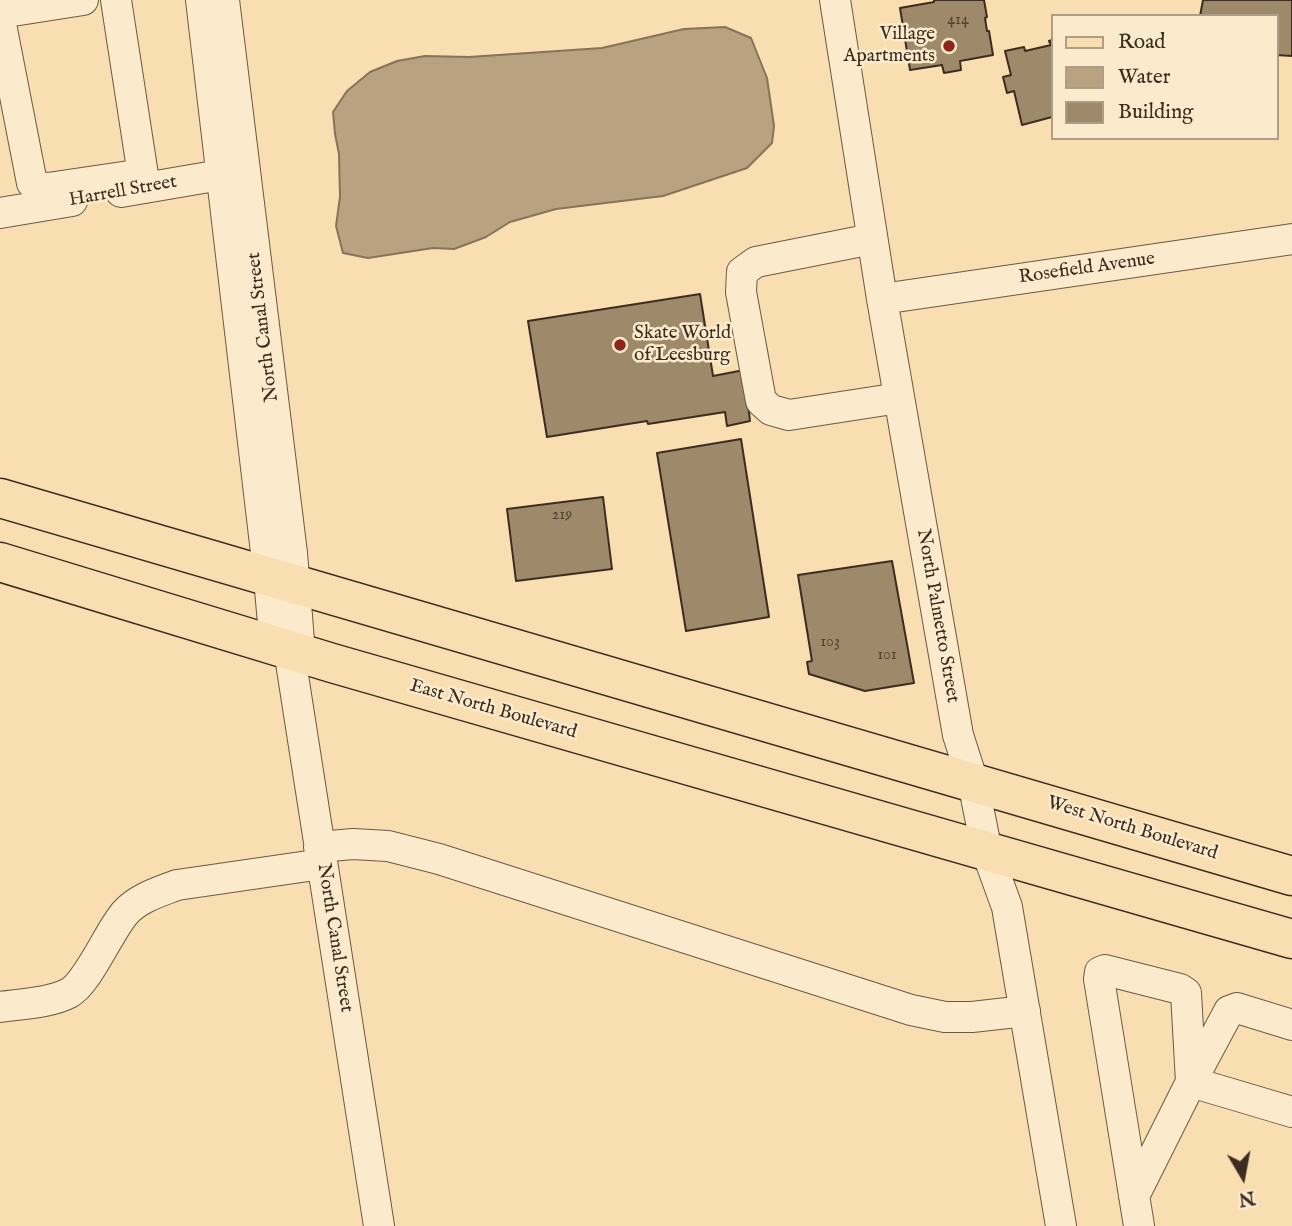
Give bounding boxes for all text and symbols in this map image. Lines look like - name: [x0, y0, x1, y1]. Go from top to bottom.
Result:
- house number: 414: [947, 11, 969, 31]
- legend: [1050, 14, 1278, 140]
- place label: Village Apartments: [844, 24, 935, 68]
- text: Road: [1118, 29, 1165, 56]
- marker: Village Apartments: [941, 38, 957, 54]
- text: Water: [1118, 64, 1170, 91]
- text: Building: [1118, 99, 1193, 126]
- street label: Harrell Street: [67, 171, 179, 213]
- street label: Rosefield Avenue: [1017, 248, 1157, 290]
- street label: North Canal Street: [244, 251, 284, 403]
- place label: Skate World of Leesburg: [634, 323, 731, 367]
- marker: Skate World of Leesburg: [612, 337, 628, 353]
- house number: 219: [552, 506, 572, 526]
- street label: North Palmetto Street: [910, 527, 964, 705]
- house number: 103: [820, 633, 840, 653]
- house number: 101: [877, 646, 897, 666]
- street label: East North Boulevard: [407, 675, 579, 745]
- street label: West North Boulevard: [1044, 792, 1220, 866]
- street label: North Canal Street: [311, 862, 357, 1014]
- north arrow: [1208, 1142, 1278, 1212]
- text: N: [1236, 1184, 1257, 1211]

